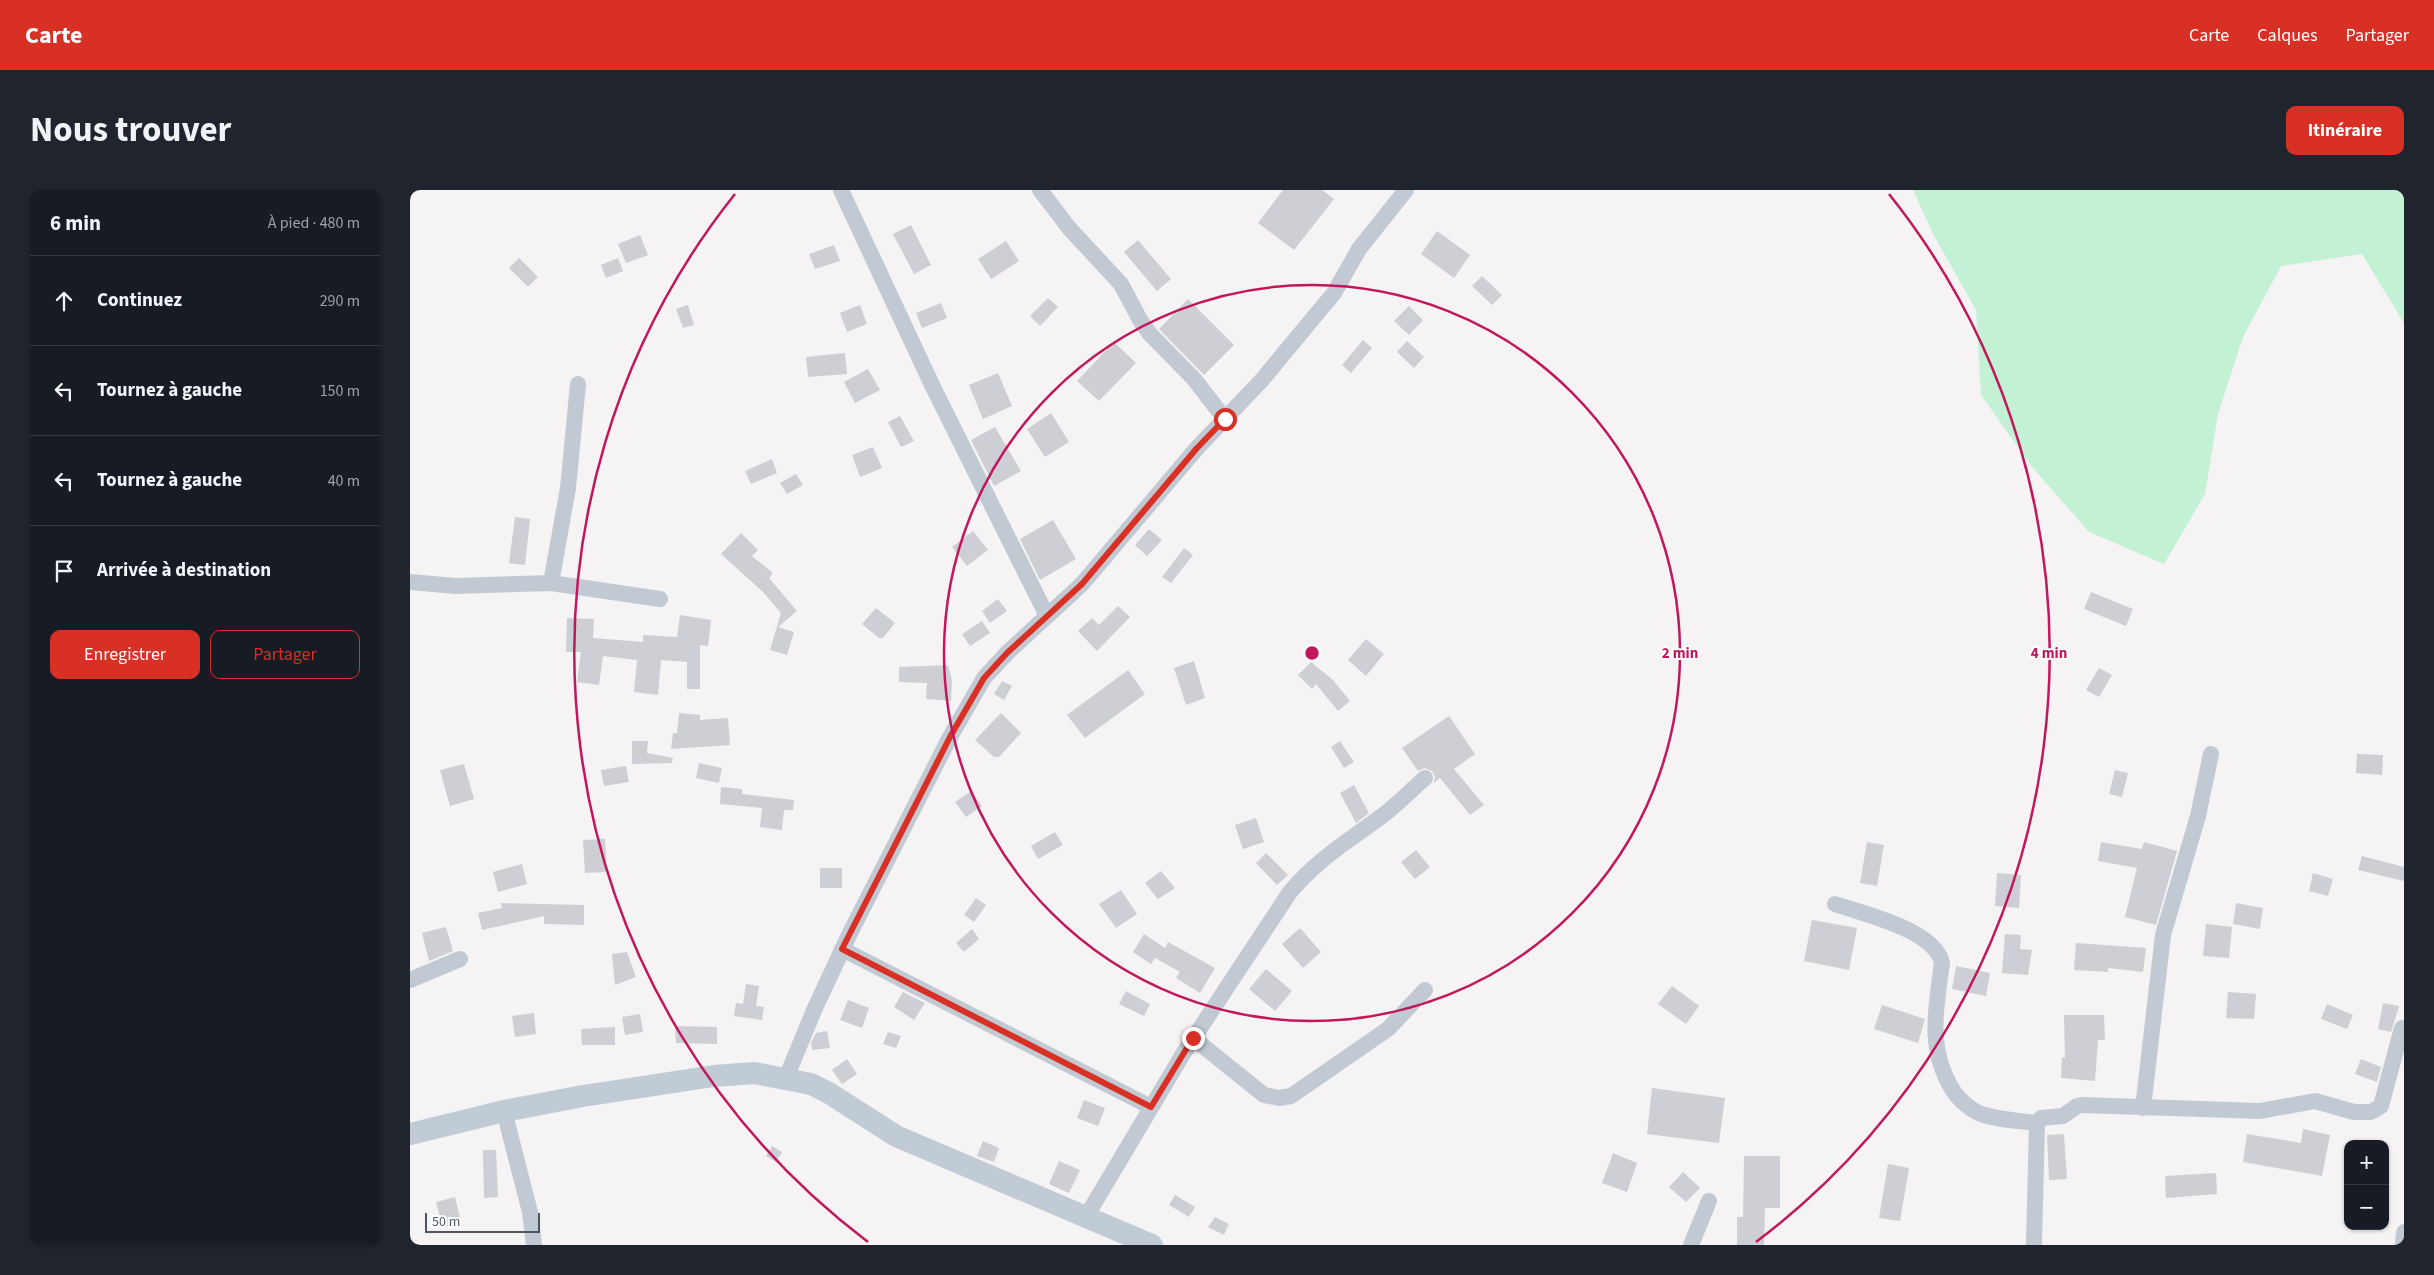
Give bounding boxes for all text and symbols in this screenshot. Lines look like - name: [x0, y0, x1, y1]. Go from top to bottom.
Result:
- text: Carte: [25, 18, 82, 53]
- text: Carte: [2189, 23, 2229, 48]
- text: Calques: [2257, 23, 2317, 48]
- text: Partager: [2345, 23, 2409, 48]
- text: Nous trouver: [30, 105, 231, 155]
- button: Itinéraire: [2286, 106, 2404, 155]
- text: 6 min: [50, 208, 101, 238]
- text: À pied · 480 m: [268, 212, 360, 234]
- icon: ahead: [50, 287, 78, 315]
- text: Continuez: [97, 287, 182, 314]
- text: 290 m: [320, 290, 360, 312]
- icon: left: [50, 377, 78, 405]
- text: Tournez à gauche: [97, 377, 242, 404]
- text: 150 m: [320, 380, 360, 402]
- route start: [1214, 408, 1237, 431]
- icon: left: [50, 467, 78, 495]
- text: Tournez à gauche: [97, 467, 242, 494]
- text: 40 m: [328, 470, 360, 492]
- icon: arrive: [50, 557, 78, 585]
- text: Arrivée à destination: [97, 557, 271, 584]
- button: Enregistrer: [50, 630, 200, 679]
- button: Partager: [210, 630, 360, 679]
- text: 2 min: [1662, 643, 1698, 664]
- text: 4 min: [2031, 643, 2067, 664]
- centre of rings: [1303, 644, 1321, 662]
- route end: [1182, 1027, 1205, 1050]
- map controls: [2344, 1140, 2389, 1230]
- button: +: [2344, 1140, 2389, 1185]
- button: −: [2344, 1185, 2389, 1230]
- scale bar: [425, 1210, 540, 1233]
- text: 50 m: [432, 1212, 460, 1232]

